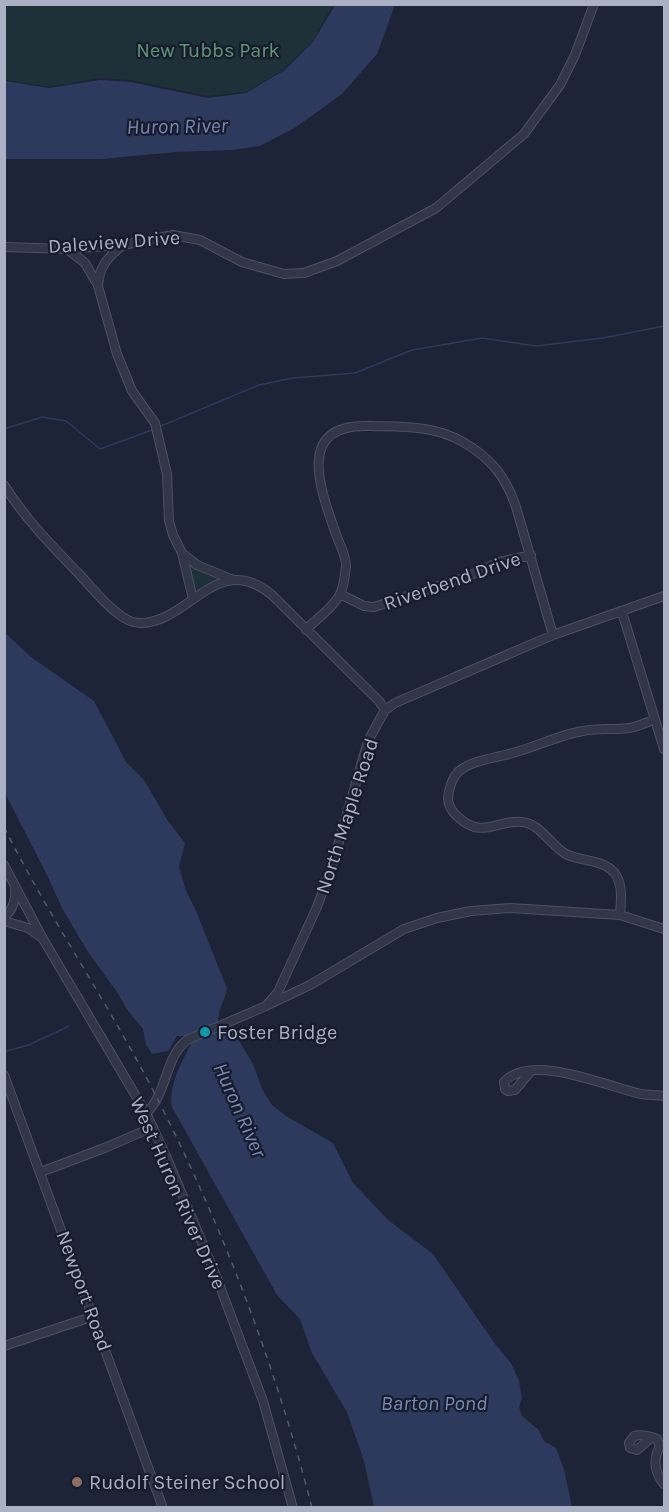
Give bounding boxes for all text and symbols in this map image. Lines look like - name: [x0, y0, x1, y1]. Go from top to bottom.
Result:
- park label: New Tubbs Park: [136, 39, 280, 62]
- water label: Huron River: [126, 113, 229, 139]
- street label: Daleview Drive: [47, 226, 181, 258]
- street label: Riverbend Drive: [381, 547, 523, 615]
- street label: North Maple Road: [311, 735, 383, 897]
- place label: Foster Bridge: [217, 1021, 337, 1044]
- marker: Foster Bridge: [198, 1025, 212, 1039]
- water label: Huron River: [208, 1059, 272, 1162]
- street label: West Huron River Drive: [125, 1093, 231, 1293]
- street label: Newport Road: [52, 1228, 116, 1354]
- water label: Barton Pond: [381, 1391, 487, 1415]
- place label: Rudolf Steiner School: [89, 1471, 285, 1494]
- marker: Rudolf Steiner School: [70, 1475, 84, 1489]

